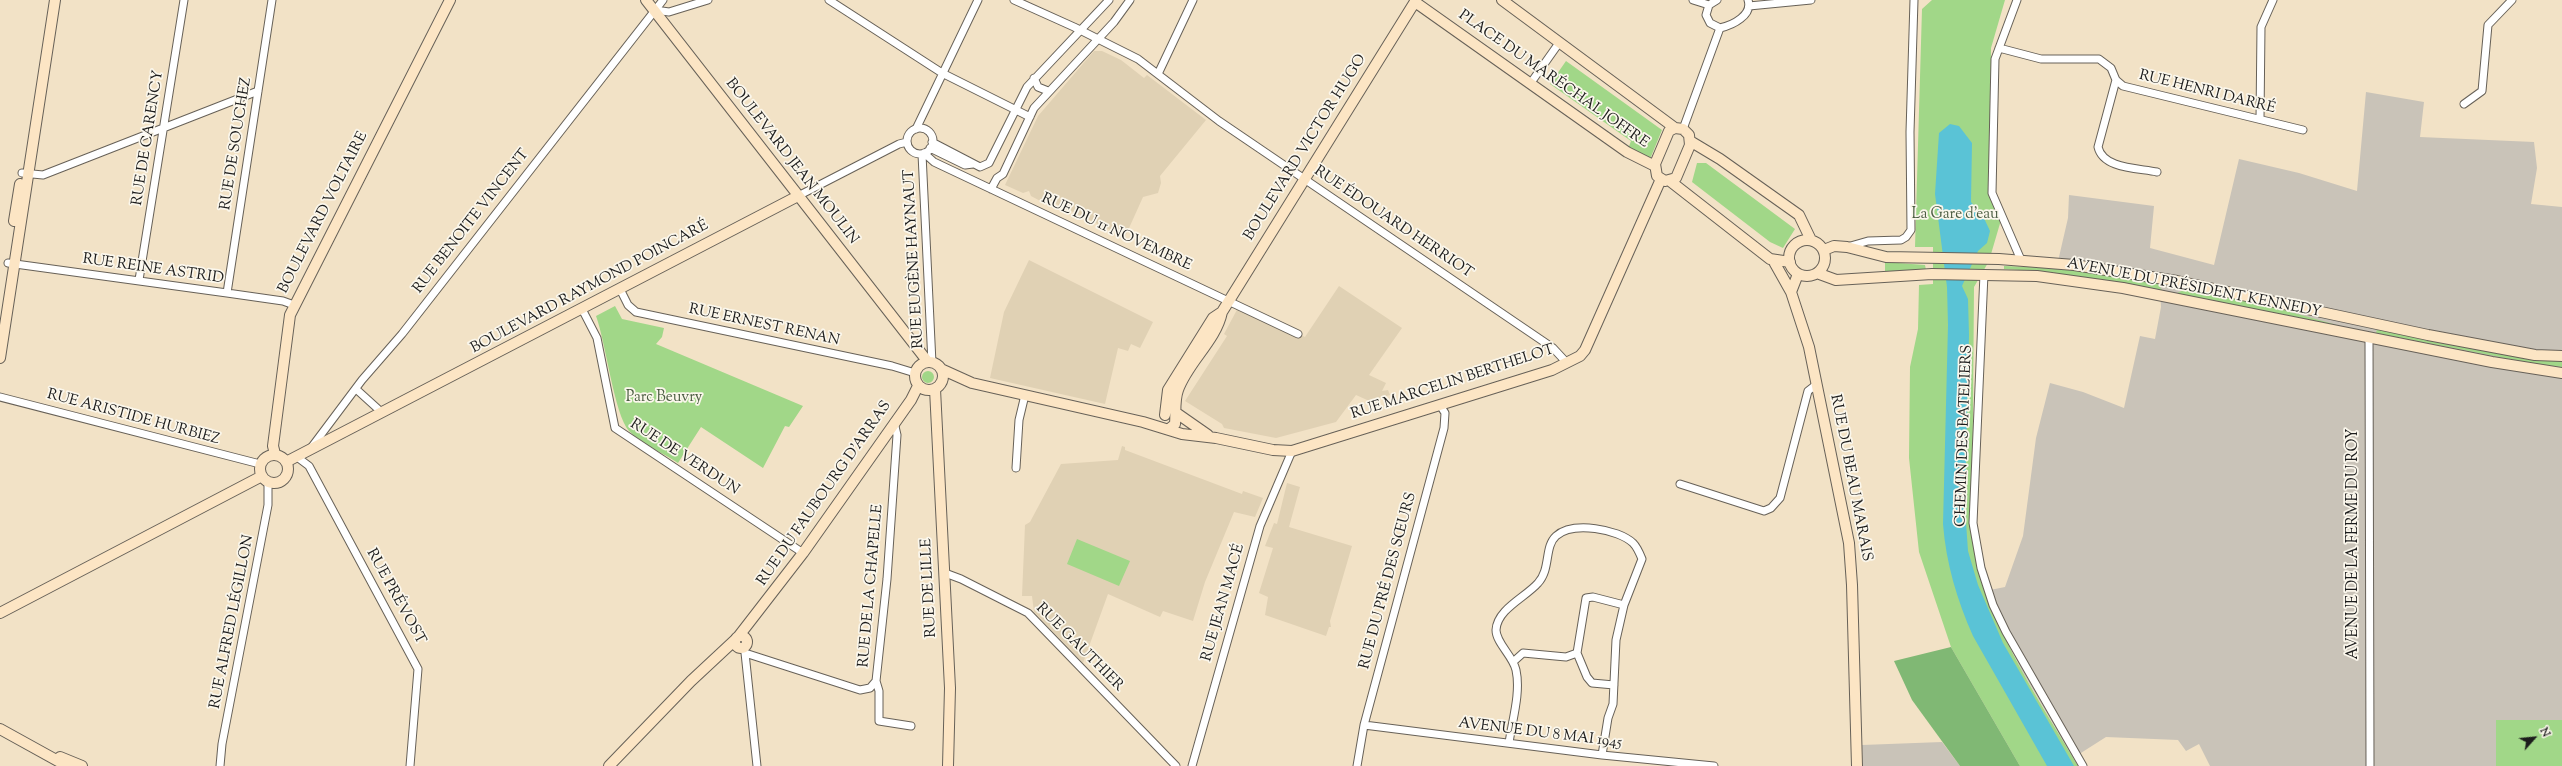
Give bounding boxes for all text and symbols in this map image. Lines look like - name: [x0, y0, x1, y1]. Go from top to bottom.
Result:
- street label: PLACE DU MARÉCHAL JOFFRE: [1454, 7, 1652, 153]
- street label: BOULEVARD VICTOR HUGO: [1241, 52, 1371, 244]
- street label: RUE HENRI DARRÉ: [2137, 67, 2277, 119]
- street label: RUE DE CARENCY: [129, 69, 169, 207]
- street label: BOULEVARD JEAN MOULIN: [721, 75, 861, 249]
- street label: RUE DE SOUCHEZ: [218, 76, 256, 212]
- street label: BOULEVARD VOLTAIRE: [275, 129, 373, 297]
- street label: RUE BENOITE VINCENT: [410, 146, 534, 298]
- street label: RUE ÉDOUARD HERRIOT: [1310, 163, 1476, 283]
- street label: RUE EUGÈNE HAYNAUT: [901, 169, 929, 349]
- street label: RUE DU 11 NOVEMBRE: [1038, 190, 1194, 276]
- park label: La Gare d'eau: [1911, 206, 1999, 224]
- street label: BOULEVARD RAYMOND POINCARÉ: [468, 217, 712, 359]
- street label: RUE REINE ASTRID: [81, 251, 225, 289]
- street label: AVENUE DU PRÉSIDENT KENNEDY: [2065, 255, 2323, 323]
- street label: RUE ERNEST RENAN: [687, 301, 841, 351]
- street label: RUE MARCELIN BERTHELOT: [1349, 342, 1557, 424]
- street label: CHEMIN DES BATELIERS: [1953, 345, 1977, 527]
- street label: RUE ARISTIDE HURBIEZ: [45, 386, 221, 450]
- park label: Parc Beuvry: [626, 389, 702, 407]
- street label: RUE DU BEAU MARAIS: [1825, 393, 1875, 563]
- street label: RUE DU FAUBOURG D'ARRAS: [754, 398, 896, 590]
- street label: RUE DE VERDUN: [626, 416, 742, 500]
- street label: AVENUE DE LA FERME DU ROY: [2345, 428, 2363, 660]
- street label: RUE DU PRÉ DES SŒURS: [1357, 491, 1421, 671]
- street label: RUE DE LA CHAPELLE: [856, 504, 888, 668]
- street label: RUE ALFRED LÉGILLON: [207, 534, 259, 710]
- street label: RUE DE LILLE: [918, 538, 942, 638]
- street label: RUE JEAN MACÉ: [1199, 542, 1249, 664]
- street label: RUE PRÉVOST: [361, 546, 429, 648]
- street label: RUE GAUTHIER: [1031, 600, 1127, 696]
- street label: AVENUE DU 8 MAI 1945: [1457, 715, 1623, 753]
- north arrow: [2514, 718, 2554, 758]
- text: N: [2536, 725, 2554, 740]

